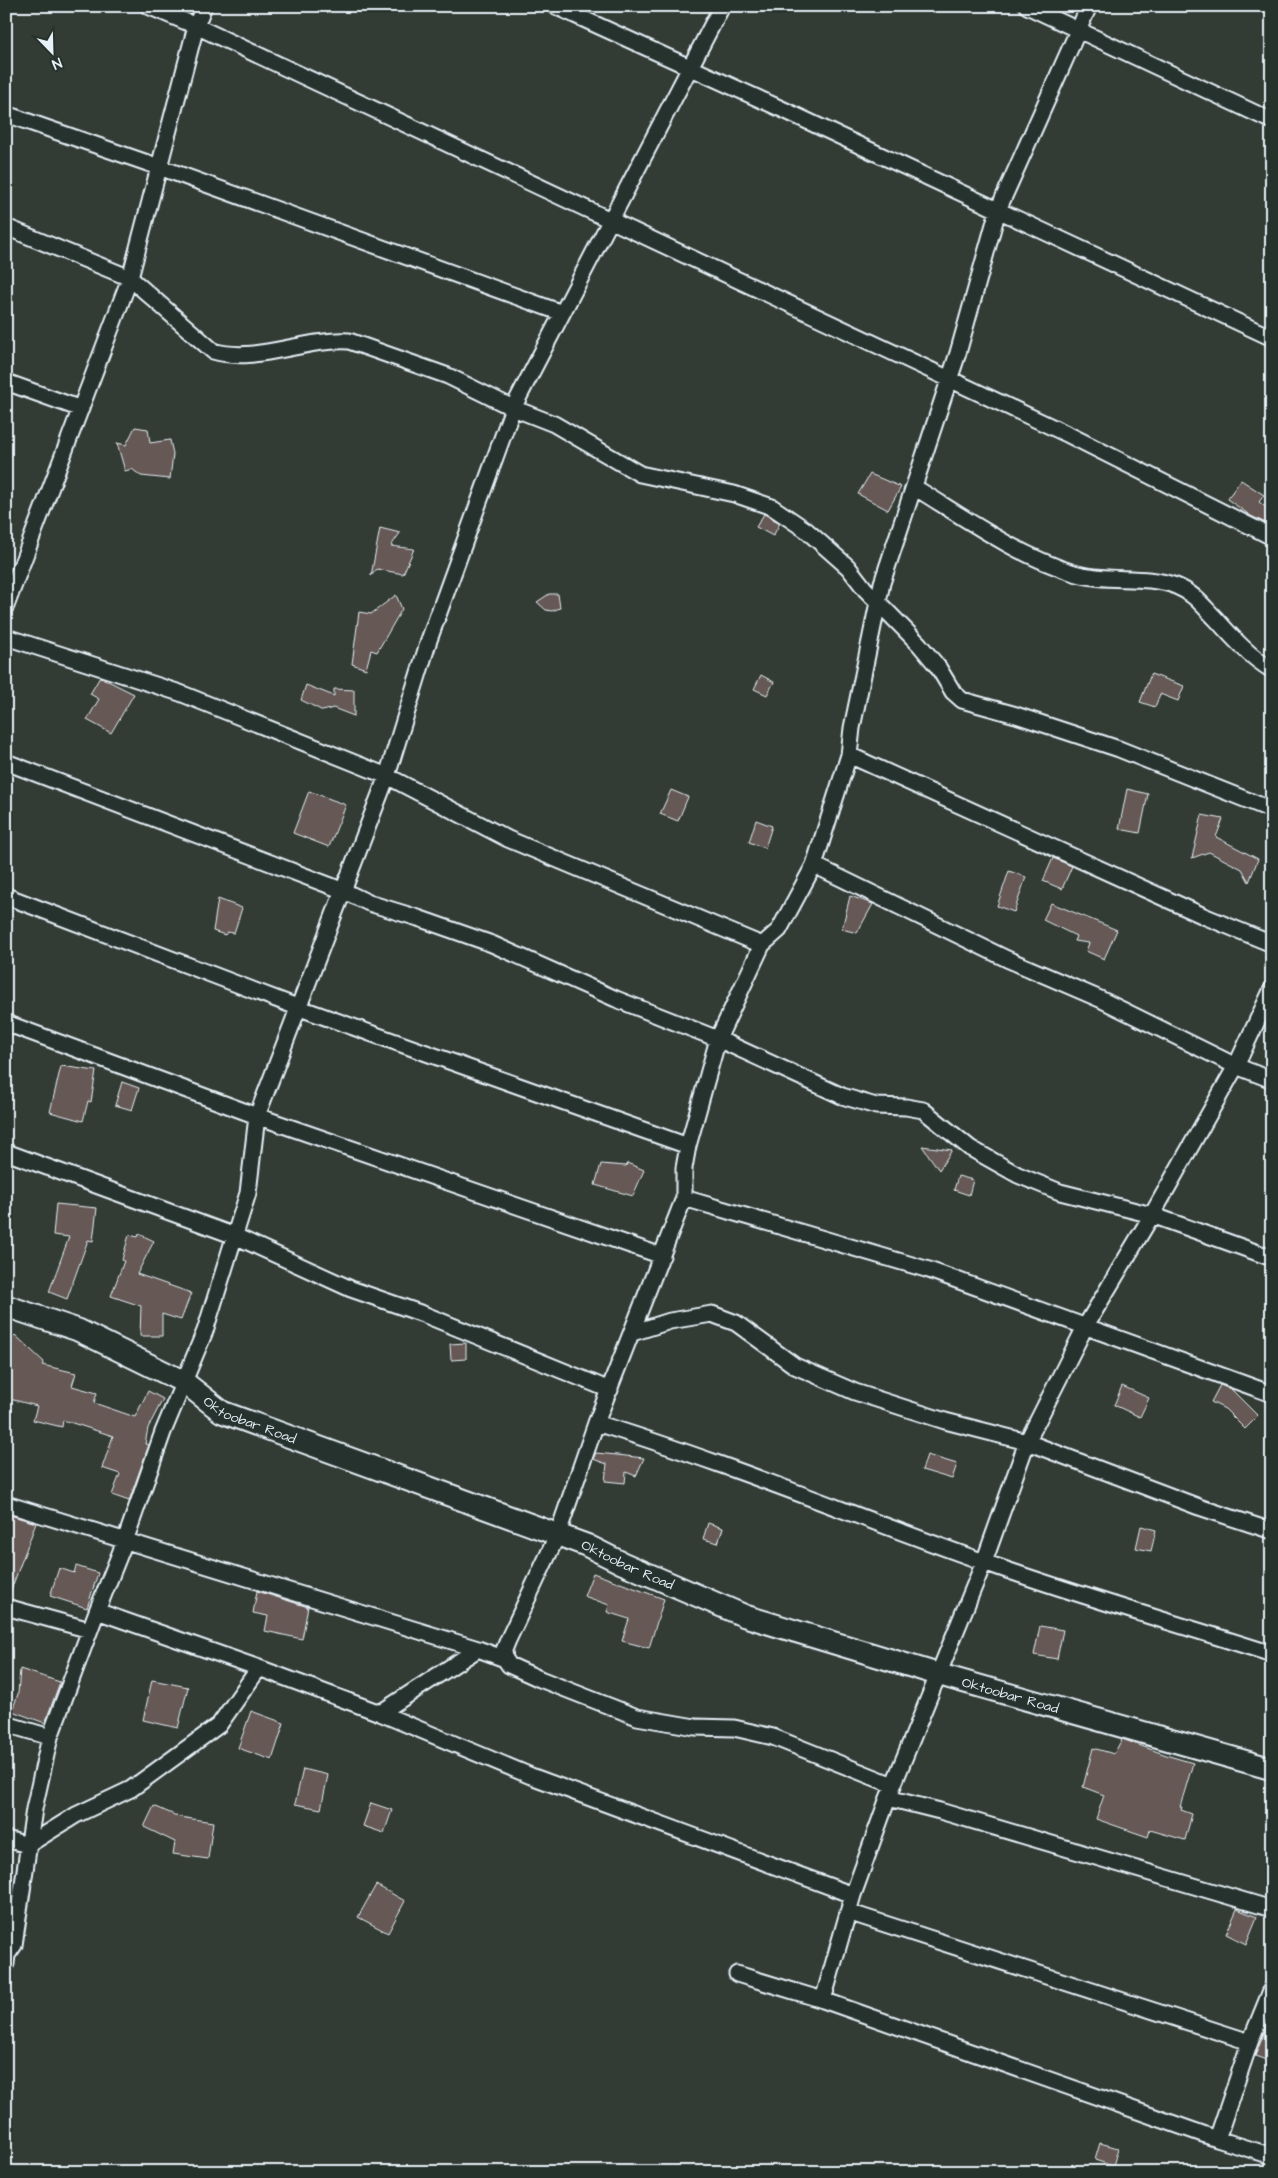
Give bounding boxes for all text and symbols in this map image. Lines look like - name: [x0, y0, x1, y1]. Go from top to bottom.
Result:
- north arrow: [28, 28, 78, 78]
- text: N: [49, 52, 65, 74]
- street label: Oktoobar Road: [198, 1392, 299, 1449]
- street label: Oktoobar Road: [578, 1535, 677, 1595]
- street label: Oktoobar Road: [959, 1673, 1061, 1719]

